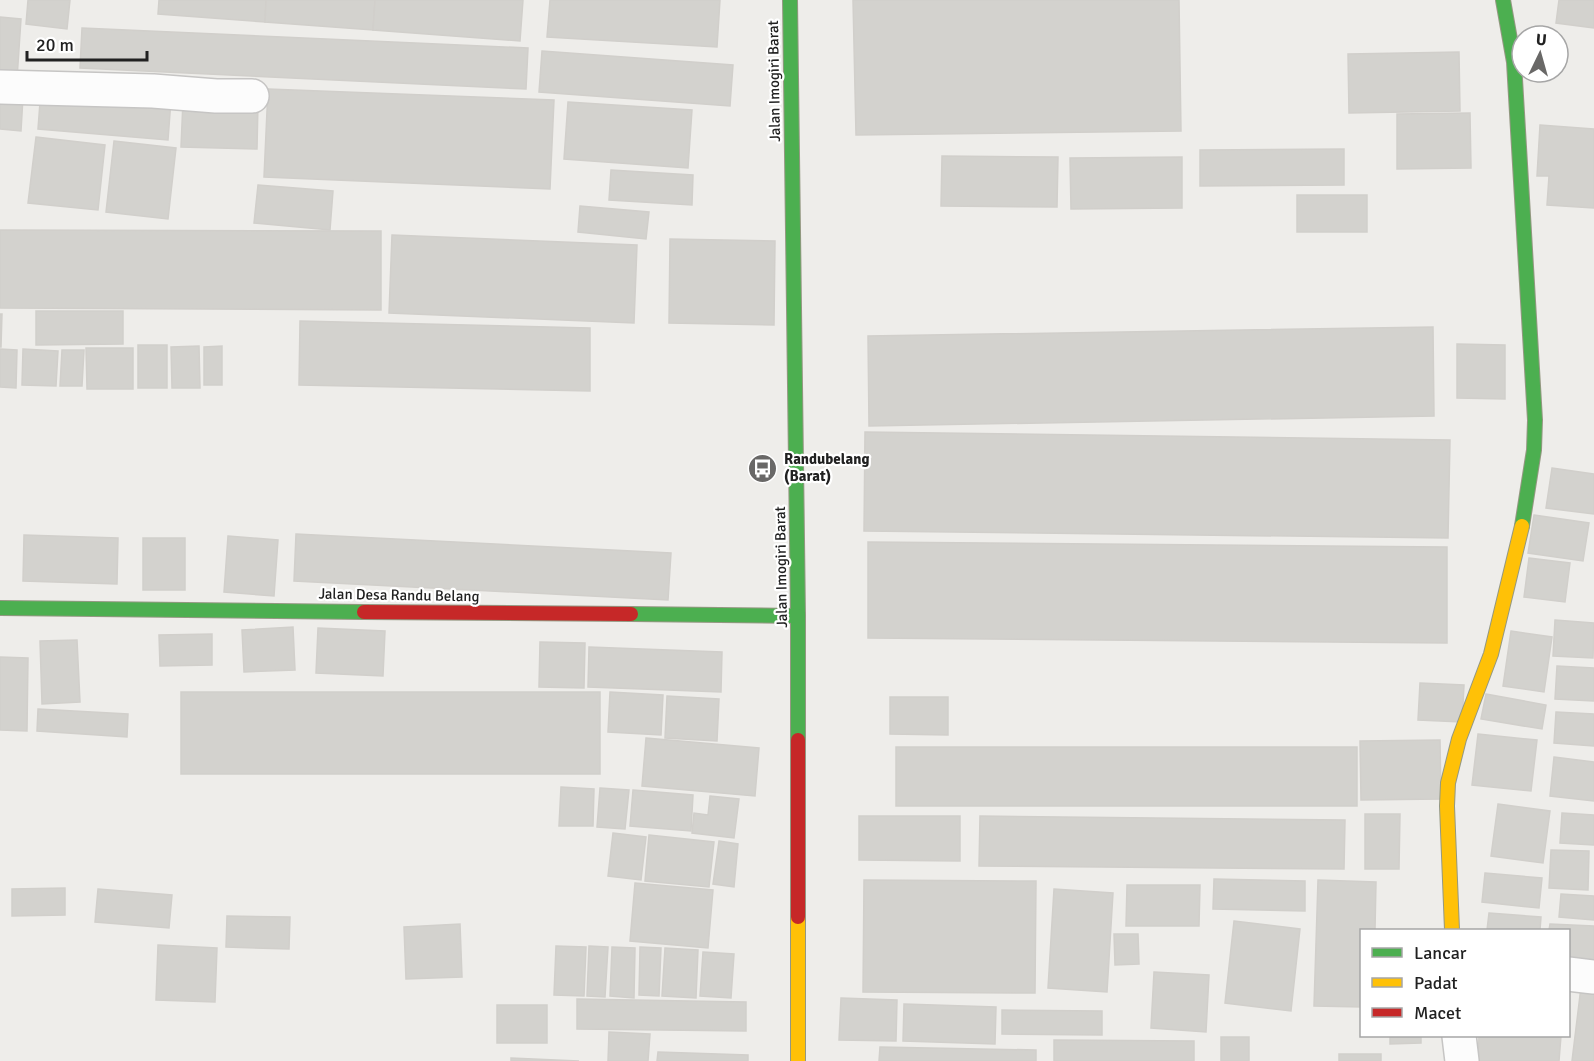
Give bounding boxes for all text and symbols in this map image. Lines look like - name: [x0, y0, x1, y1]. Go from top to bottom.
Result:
- street label: Jalan Imogiri Barat: [764, 20, 784, 142]
- scale bar: [27, 24, 147, 62]
- north arrow: [1510, 24, 1570, 84]
- text: U: [1535, 30, 1547, 50]
- text: 20 m: [36, 34, 74, 56]
- place label: Randubelang (Barat): [784, 450, 870, 485]
- bus stop icon: Randubelang (Barat): [747, 452, 779, 484]
- street label: Jalan Imogiri Barat: [771, 506, 791, 628]
- street label: Jalan Desa Randu Belang: [318, 585, 480, 605]
- legend: [1360, 929, 1570, 1037]
- text: Lancar: [1414, 942, 1467, 964]
- text: Padat: [1414, 972, 1458, 994]
- text: Macet: [1414, 1002, 1461, 1024]

